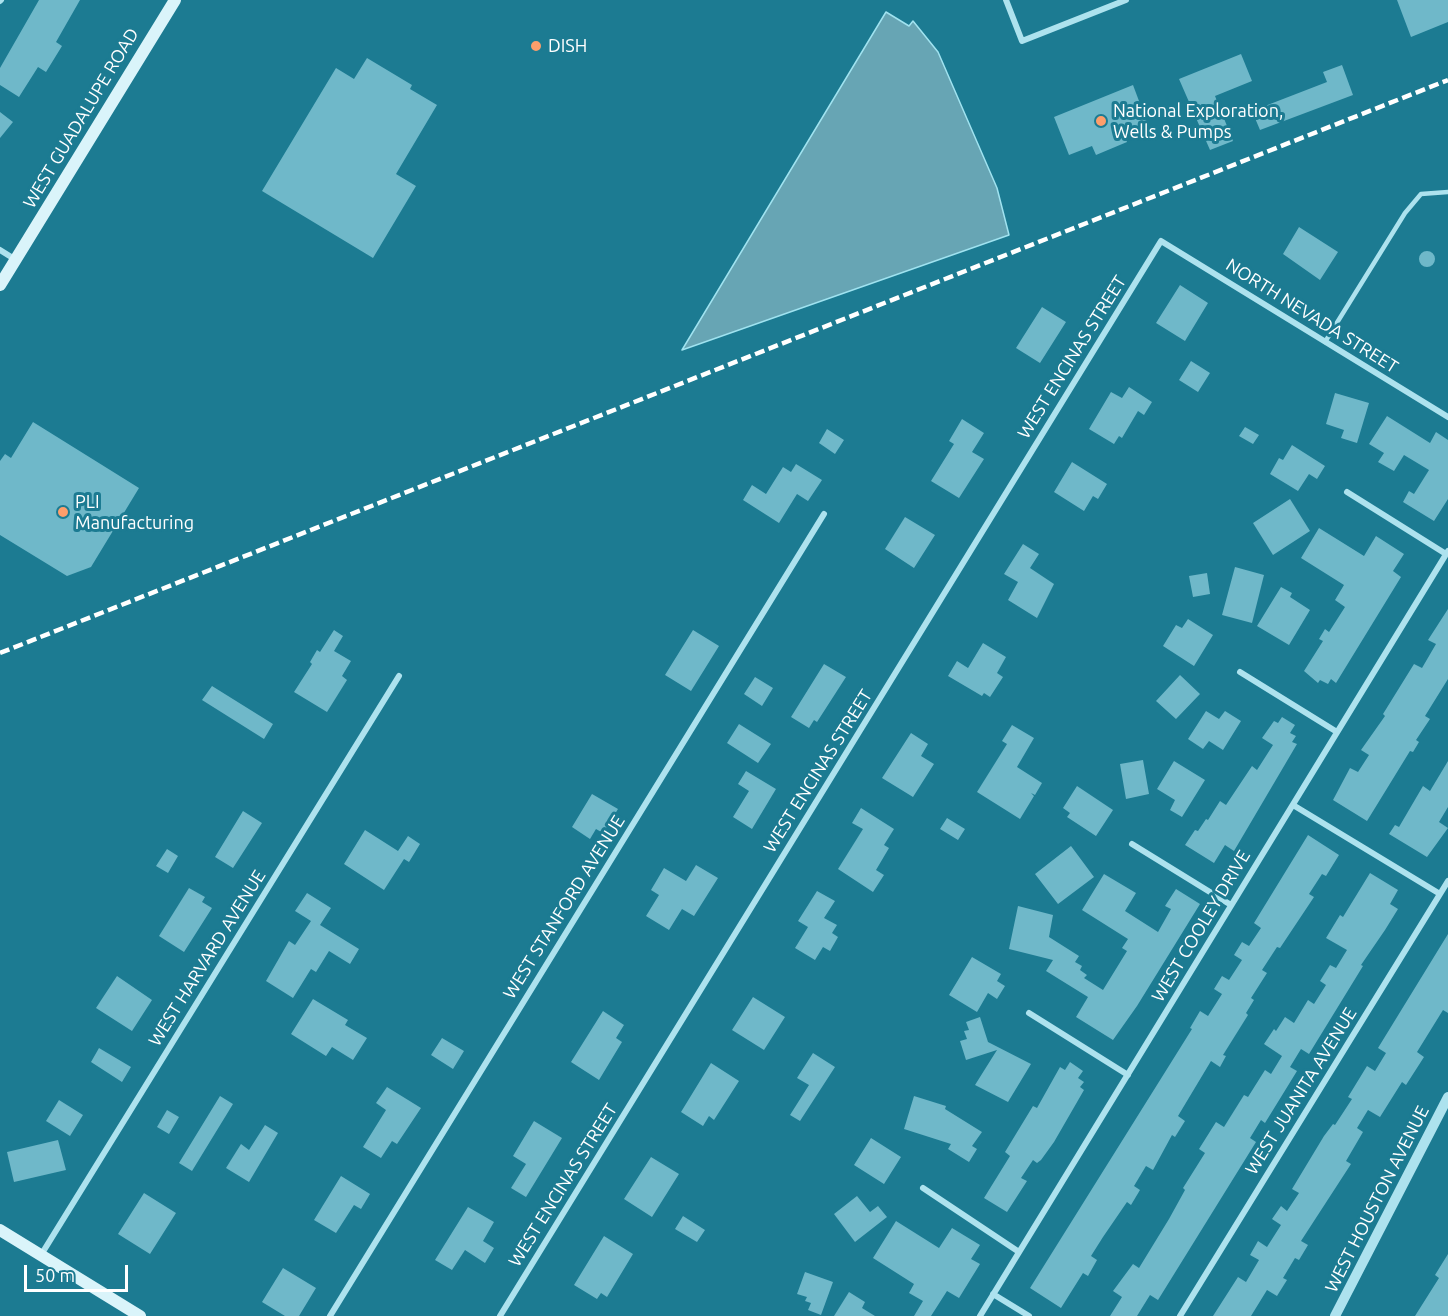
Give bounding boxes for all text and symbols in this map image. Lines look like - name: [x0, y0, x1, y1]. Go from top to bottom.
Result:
- street label: WEST GUADALUPE ROAD: [19, 24, 143, 212]
- place label: DISH: [548, 35, 587, 57]
- marker: DISH: [529, 39, 543, 53]
- place label: National Exploration, Wells & Pumps: [1113, 100, 1283, 142]
- marker: National Exploration, Wells & Pumps: [1094, 114, 1108, 128]
- street label: NORTH NEVADA STREET: [1222, 254, 1402, 378]
- street label: WEST ENCINAS STREET: [1013, 272, 1131, 442]
- place label: PLI Manufacturing: [75, 491, 194, 534]
- marker: PLI Manufacturing: [56, 505, 70, 519]
- street label: WEST ENCINAS STREET: [759, 686, 877, 856]
- street label: WEST STANFORD AVENUE: [499, 811, 629, 1003]
- street label: WEST COOLEY DRIVE: [1147, 846, 1255, 1006]
- street label: WEST HARVARD AVENUE: [144, 866, 270, 1050]
- street label: WEST JUANITA AVENUE: [1241, 1003, 1361, 1179]
- street label: WEST ENCINAS STREET: [504, 1100, 622, 1270]
- street label: WEST HOUSTON AVENUE: [1320, 1102, 1434, 1296]
- scale bar: [27, 1253, 130, 1291]
- text: 50 m: [35, 1265, 75, 1285]

